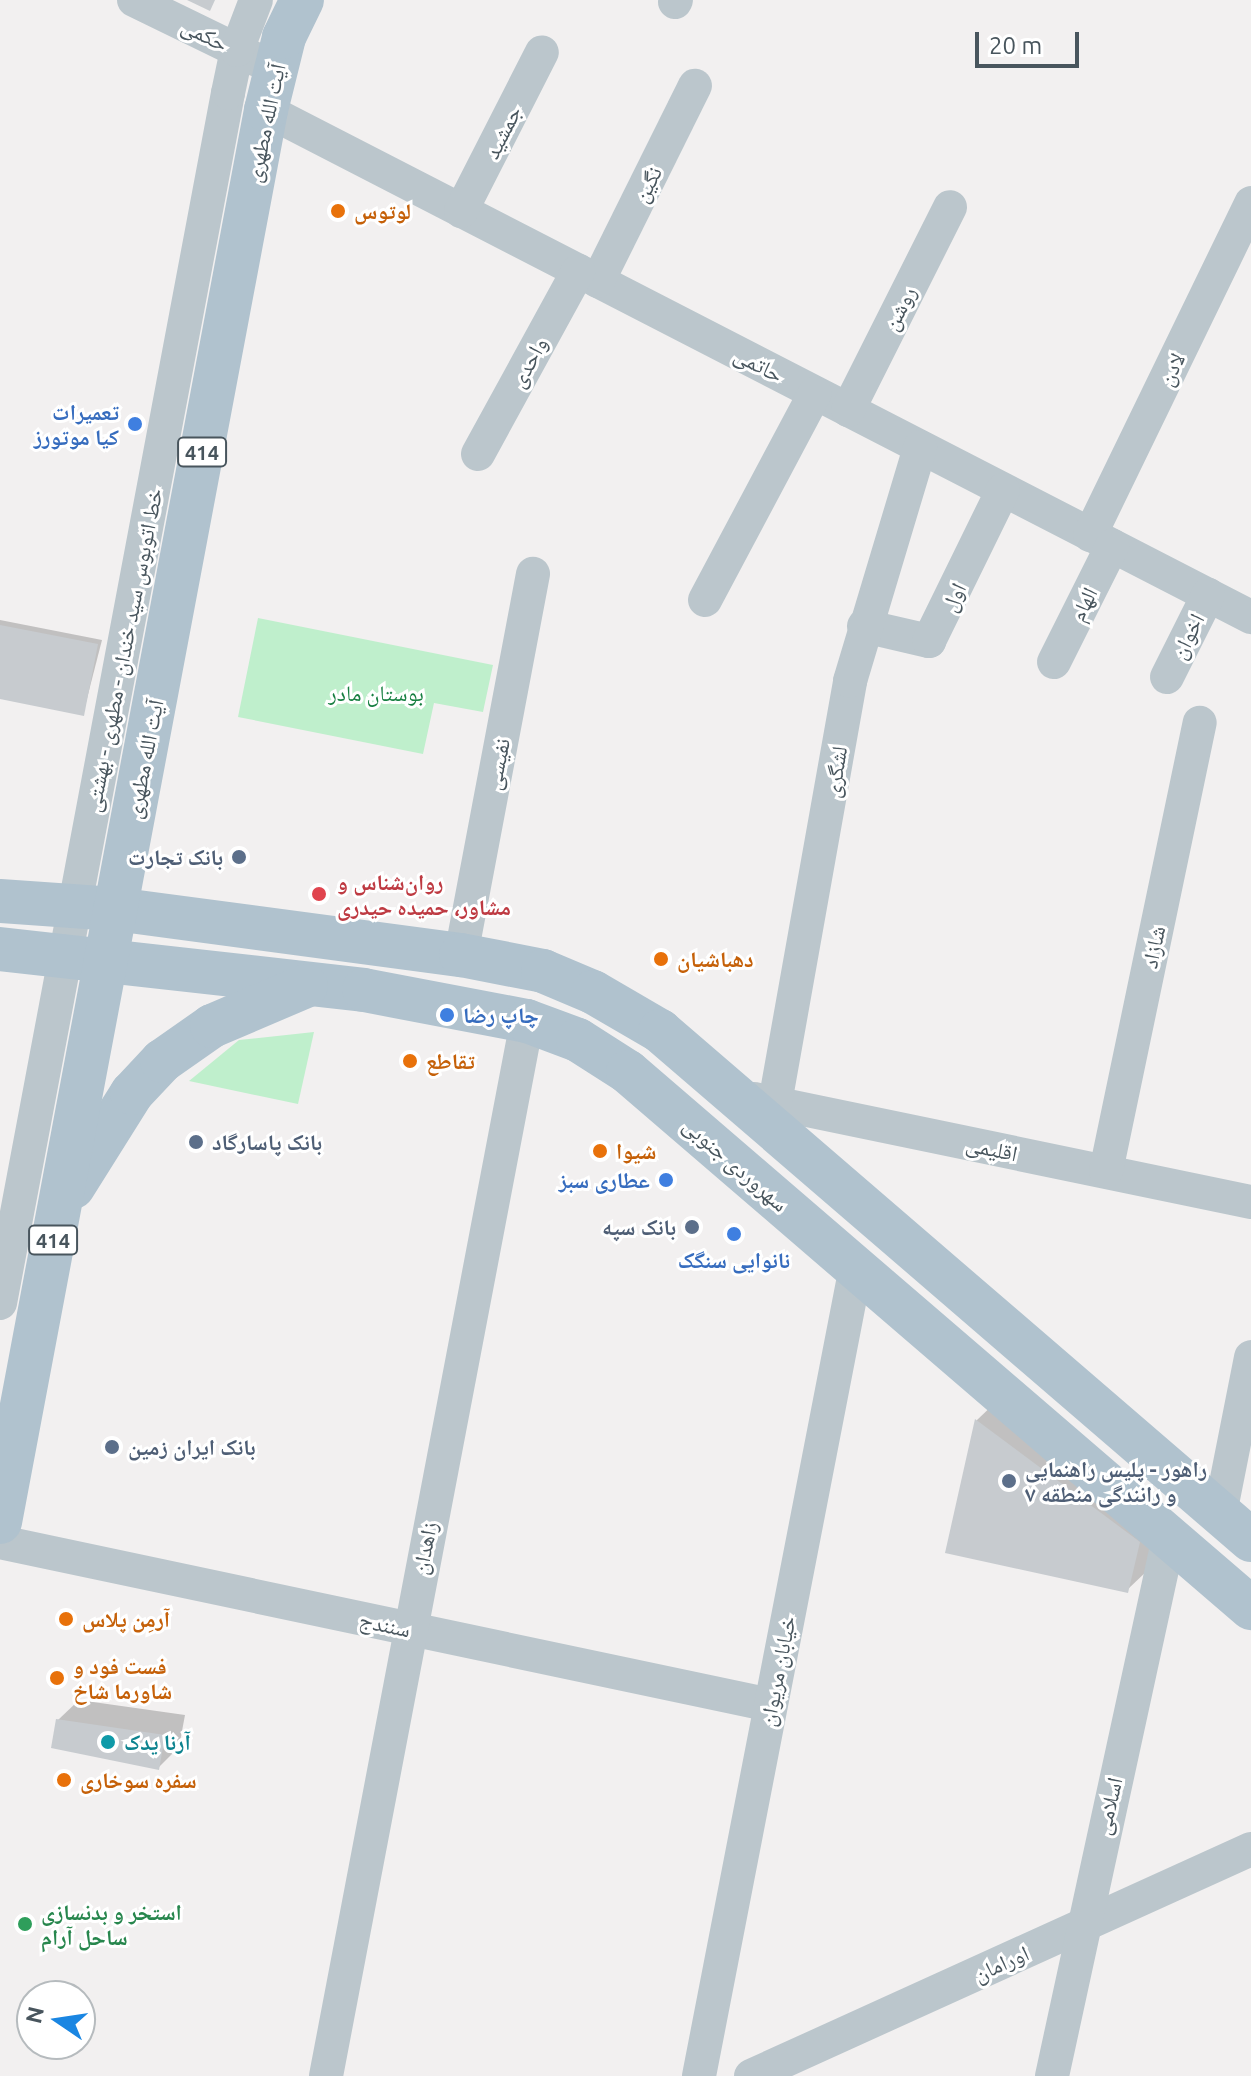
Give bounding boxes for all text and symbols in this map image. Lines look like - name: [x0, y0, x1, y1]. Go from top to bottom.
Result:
- street label: حکمی: [178, 12, 232, 56]
- scale bar: [979, 16, 1083, 66]
- text: 20 m: [989, 32, 1042, 59]
- street label: آیت الله مطهری: [240, 61, 290, 185]
- street label: جمشید: [478, 101, 526, 163]
- street label: نگین: [627, 162, 667, 206]
- place label: لوتوس: [354, 198, 411, 224]
- marker: لوتوس: [329, 202, 347, 220]
- street label: روشن: [877, 281, 921, 335]
- street label: واحدی: [503, 332, 553, 392]
- street label: حاتمی: [730, 341, 788, 387]
- street label: لادن: [1152, 348, 1190, 390]
- place label: تعمیرات کیا موتورز: [34, 398, 119, 450]
- marker: تعمیرات کیا موتورز: [126, 415, 144, 433]
- road number: 414: [176, 436, 228, 468]
- street label: خط اتوبوس سید خندان - مطهری - بهشتی: [79, 486, 167, 814]
- street label: اول: [935, 578, 971, 616]
- street label: الهام: [1064, 583, 1102, 625]
- street label: اخوان: [1165, 609, 1209, 663]
- park label: بوستان مادر: [328, 680, 424, 706]
- street label: آیت الله مطهری: [120, 697, 168, 821]
- street label: نفیسی: [479, 736, 515, 792]
- street label: لشگری: [818, 744, 852, 800]
- place label: بانک تجارت: [128, 844, 223, 870]
- marker: بانک تجارت: [230, 848, 248, 866]
- place label: روان‌شناس و مشاور، حمیده حیدری: [337, 868, 511, 920]
- marker: روان‌شناس و مشاور، حمیده حیدری: [308, 883, 330, 905]
- street label: شازاد: [1136, 923, 1170, 971]
- place label: دهباشیان: [677, 946, 754, 972]
- marker: دهباشیان: [652, 950, 670, 968]
- place label: چاپ رضا: [463, 1002, 539, 1028]
- marker: چاپ رضا: [438, 1006, 456, 1024]
- place label: تقاطع: [426, 1048, 475, 1074]
- marker: تقاطع: [401, 1052, 419, 1070]
- street label: سهروردی جنوبی: [678, 1111, 794, 1217]
- place label: بانک پاسارگاد: [212, 1129, 322, 1155]
- street label: اقلیمی: [964, 1130, 1020, 1166]
- marker: بانک پاسارگاد: [187, 1133, 205, 1151]
- place label: شیوا: [616, 1138, 656, 1164]
- marker: شیوا: [591, 1142, 609, 1160]
- place label: عطاری سبز: [559, 1167, 650, 1193]
- marker: عطاری سبز: [657, 1171, 675, 1189]
- place label: بانک سپه: [602, 1214, 676, 1240]
- marker: بانک سپه: [683, 1218, 701, 1236]
- road number: 414: [27, 1224, 79, 1256]
- marker: نانوایی سنگک: [725, 1225, 743, 1243]
- place label: نانوایی سنگک: [678, 1247, 790, 1273]
- place label: بانک ایران زمین: [128, 1434, 256, 1460]
- marker: بانک ایران زمین: [103, 1438, 121, 1456]
- place label: راهور - پلیس راهنمایی و رانندگی منطقه ۷: [1025, 1455, 1207, 1506]
- marker: راهور - پلیس راهنمایی و رانندگی منطقه ۷: [1000, 1472, 1018, 1490]
- street label: زاهدان: [406, 1519, 442, 1577]
- place label: آرمِن پلاس: [82, 1606, 170, 1632]
- street label: سنندج: [357, 1606, 413, 1642]
- marker: آرمِن پلاس: [57, 1610, 75, 1628]
- street label: خیابان مریوان: [753, 1614, 801, 1728]
- place label: فست فود و شاورما شاخ: [73, 1652, 172, 1704]
- marker: فست فود و شاورما شاخ: [48, 1669, 66, 1687]
- place label: آرنا یدک: [124, 1729, 191, 1755]
- marker: آرنا یدک: [99, 1733, 117, 1751]
- place label: سفره سوخاری: [80, 1767, 197, 1793]
- marker: سفره سوخاری: [55, 1771, 73, 1789]
- street label: اسلامی: [1089, 1775, 1127, 1837]
- place label: استخر و بدنسازی ساحل آرام: [41, 1898, 182, 1950]
- marker: استخر و بدنسازی ساحل آرام: [16, 1915, 34, 1933]
- street label: اورامان: [969, 1939, 1033, 1987]
- north arrow: [16, 1980, 96, 2060]
- text: N: [20, 2004, 48, 2026]

